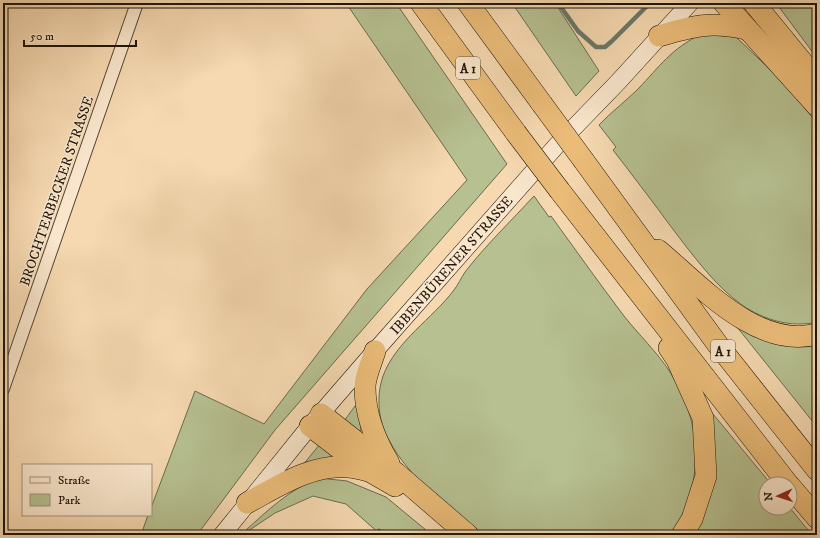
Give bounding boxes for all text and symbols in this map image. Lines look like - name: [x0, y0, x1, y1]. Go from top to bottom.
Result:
- scale bar: [24, 22, 136, 48]
- text: 50 m: [30, 29, 54, 44]
- road number: A 1: [456, 57, 480, 79]
- street label: BROCHTERBECKER STRASSE: [16, 94, 98, 289]
- street label: IBBENBÜRENER STRASSE: [387, 192, 517, 339]
- road number: A 1: [711, 340, 735, 362]
- legend: [22, 464, 152, 516]
- text: Straße: [58, 473, 90, 488]
- north arrow: [758, 476, 798, 516]
- text: N: [762, 492, 776, 501]
- text: Park: [58, 493, 80, 508]

